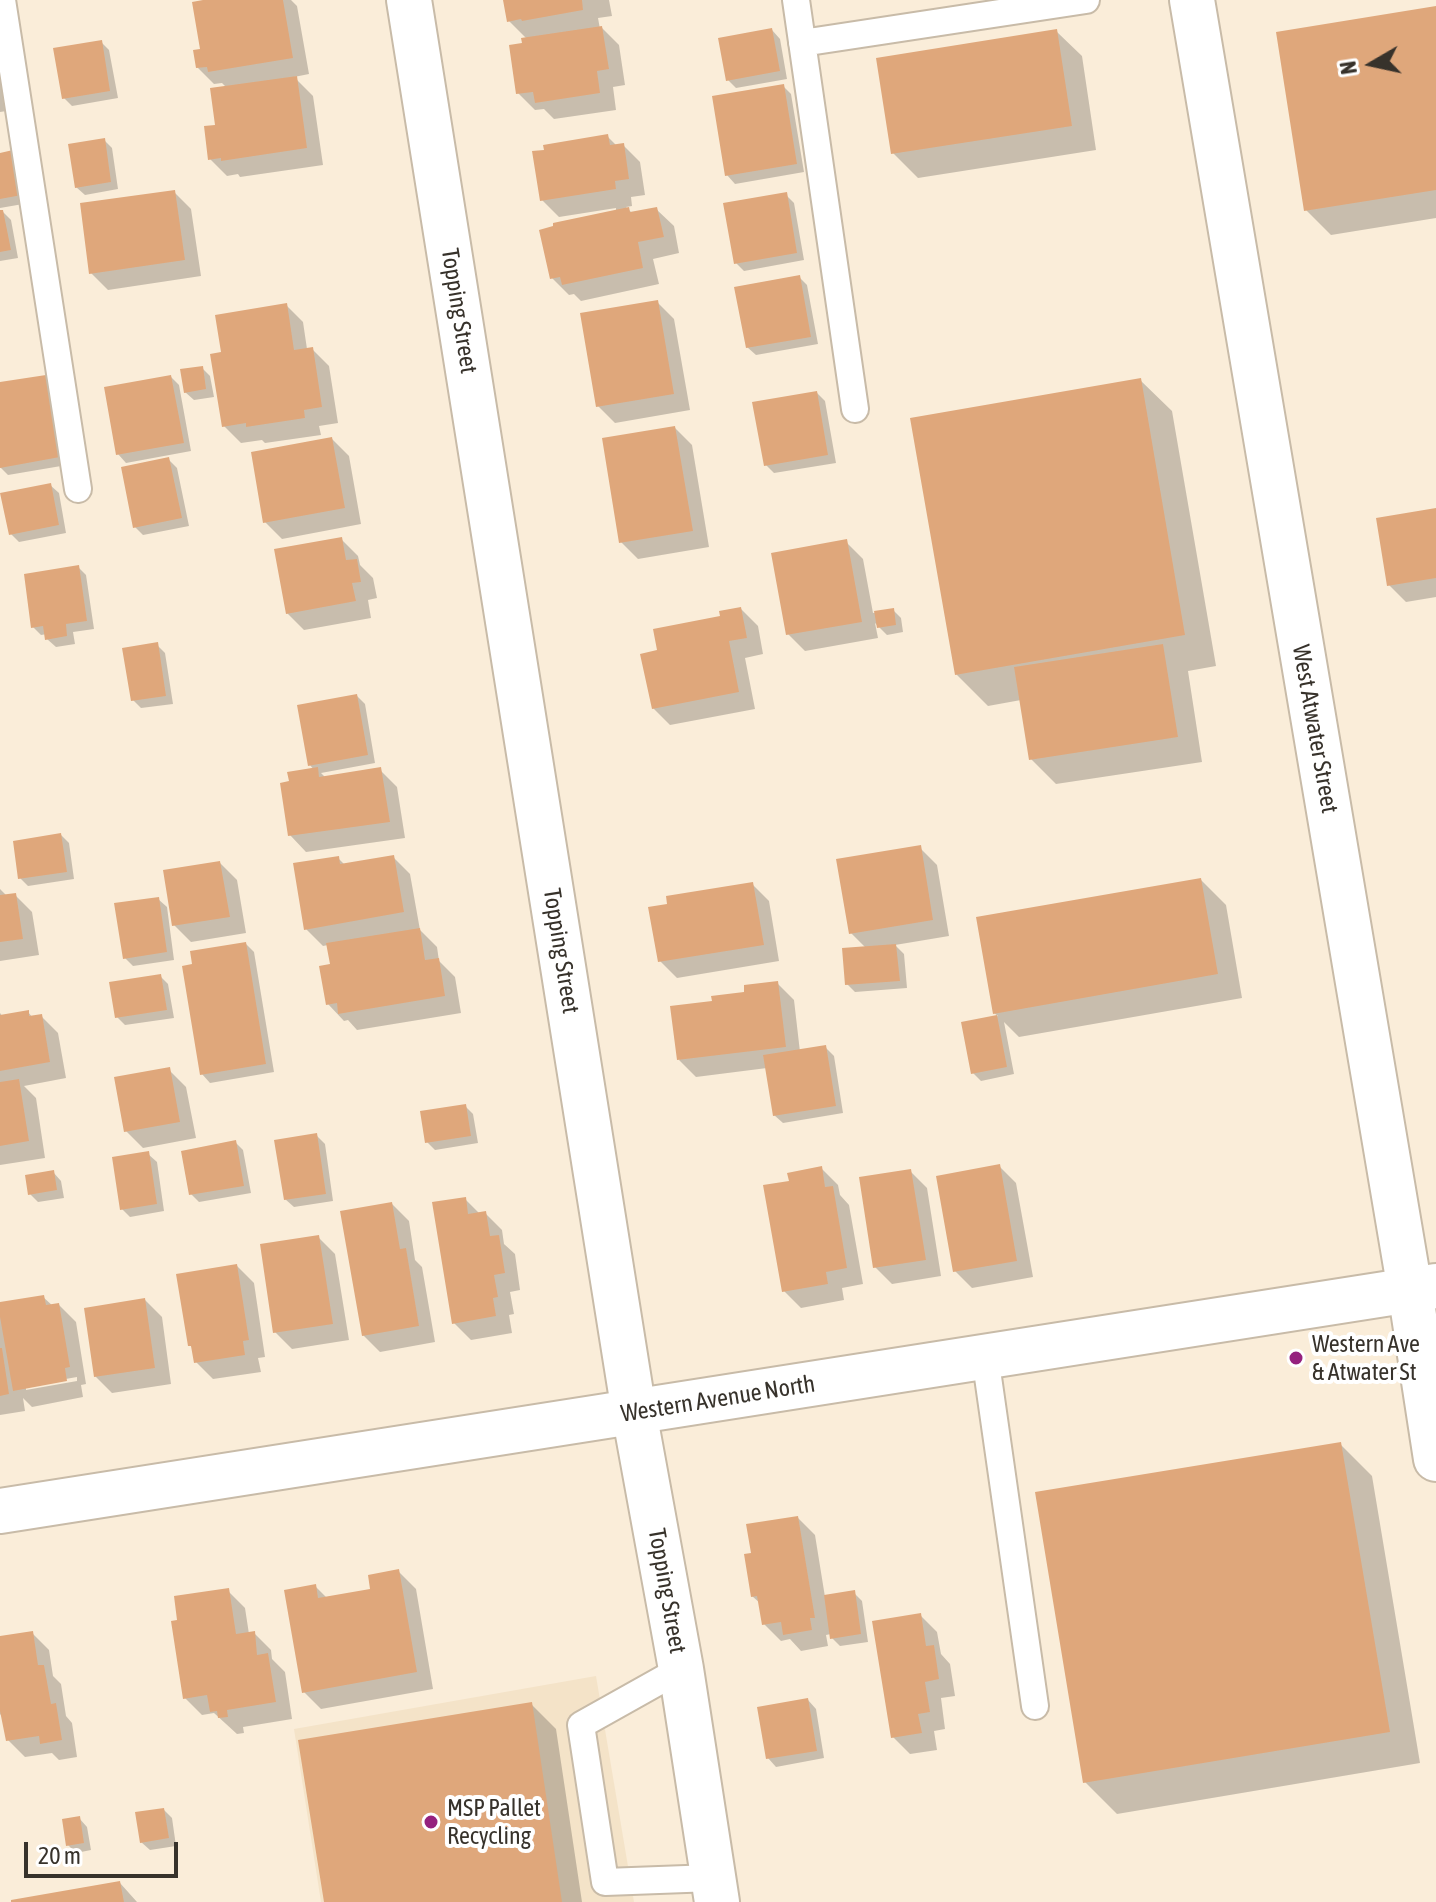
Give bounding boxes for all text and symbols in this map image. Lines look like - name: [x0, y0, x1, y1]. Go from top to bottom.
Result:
- north arrow: [1332, 24, 1412, 104]
- text: N: [1334, 59, 1362, 76]
- street label: Topping Street: [435, 246, 483, 376]
- street label: West Atwater Street: [1286, 642, 1344, 816]
- street label: Topping Street: [537, 886, 585, 1016]
- place label: Western Ave & Atwater St: [1312, 1330, 1420, 1386]
- marker: Western Ave & Atwater St: [1287, 1349, 1305, 1367]
- street label: Western Avenue North: [619, 1369, 817, 1429]
- street label: Topping Street: [642, 1526, 692, 1656]
- place label: MSP Pallet Recycling: [447, 1794, 541, 1850]
- marker: MSP Pallet Recycling: [422, 1813, 440, 1831]
- scale bar: [28, 1826, 182, 1876]
- text: 20 m: [38, 1842, 81, 1869]

